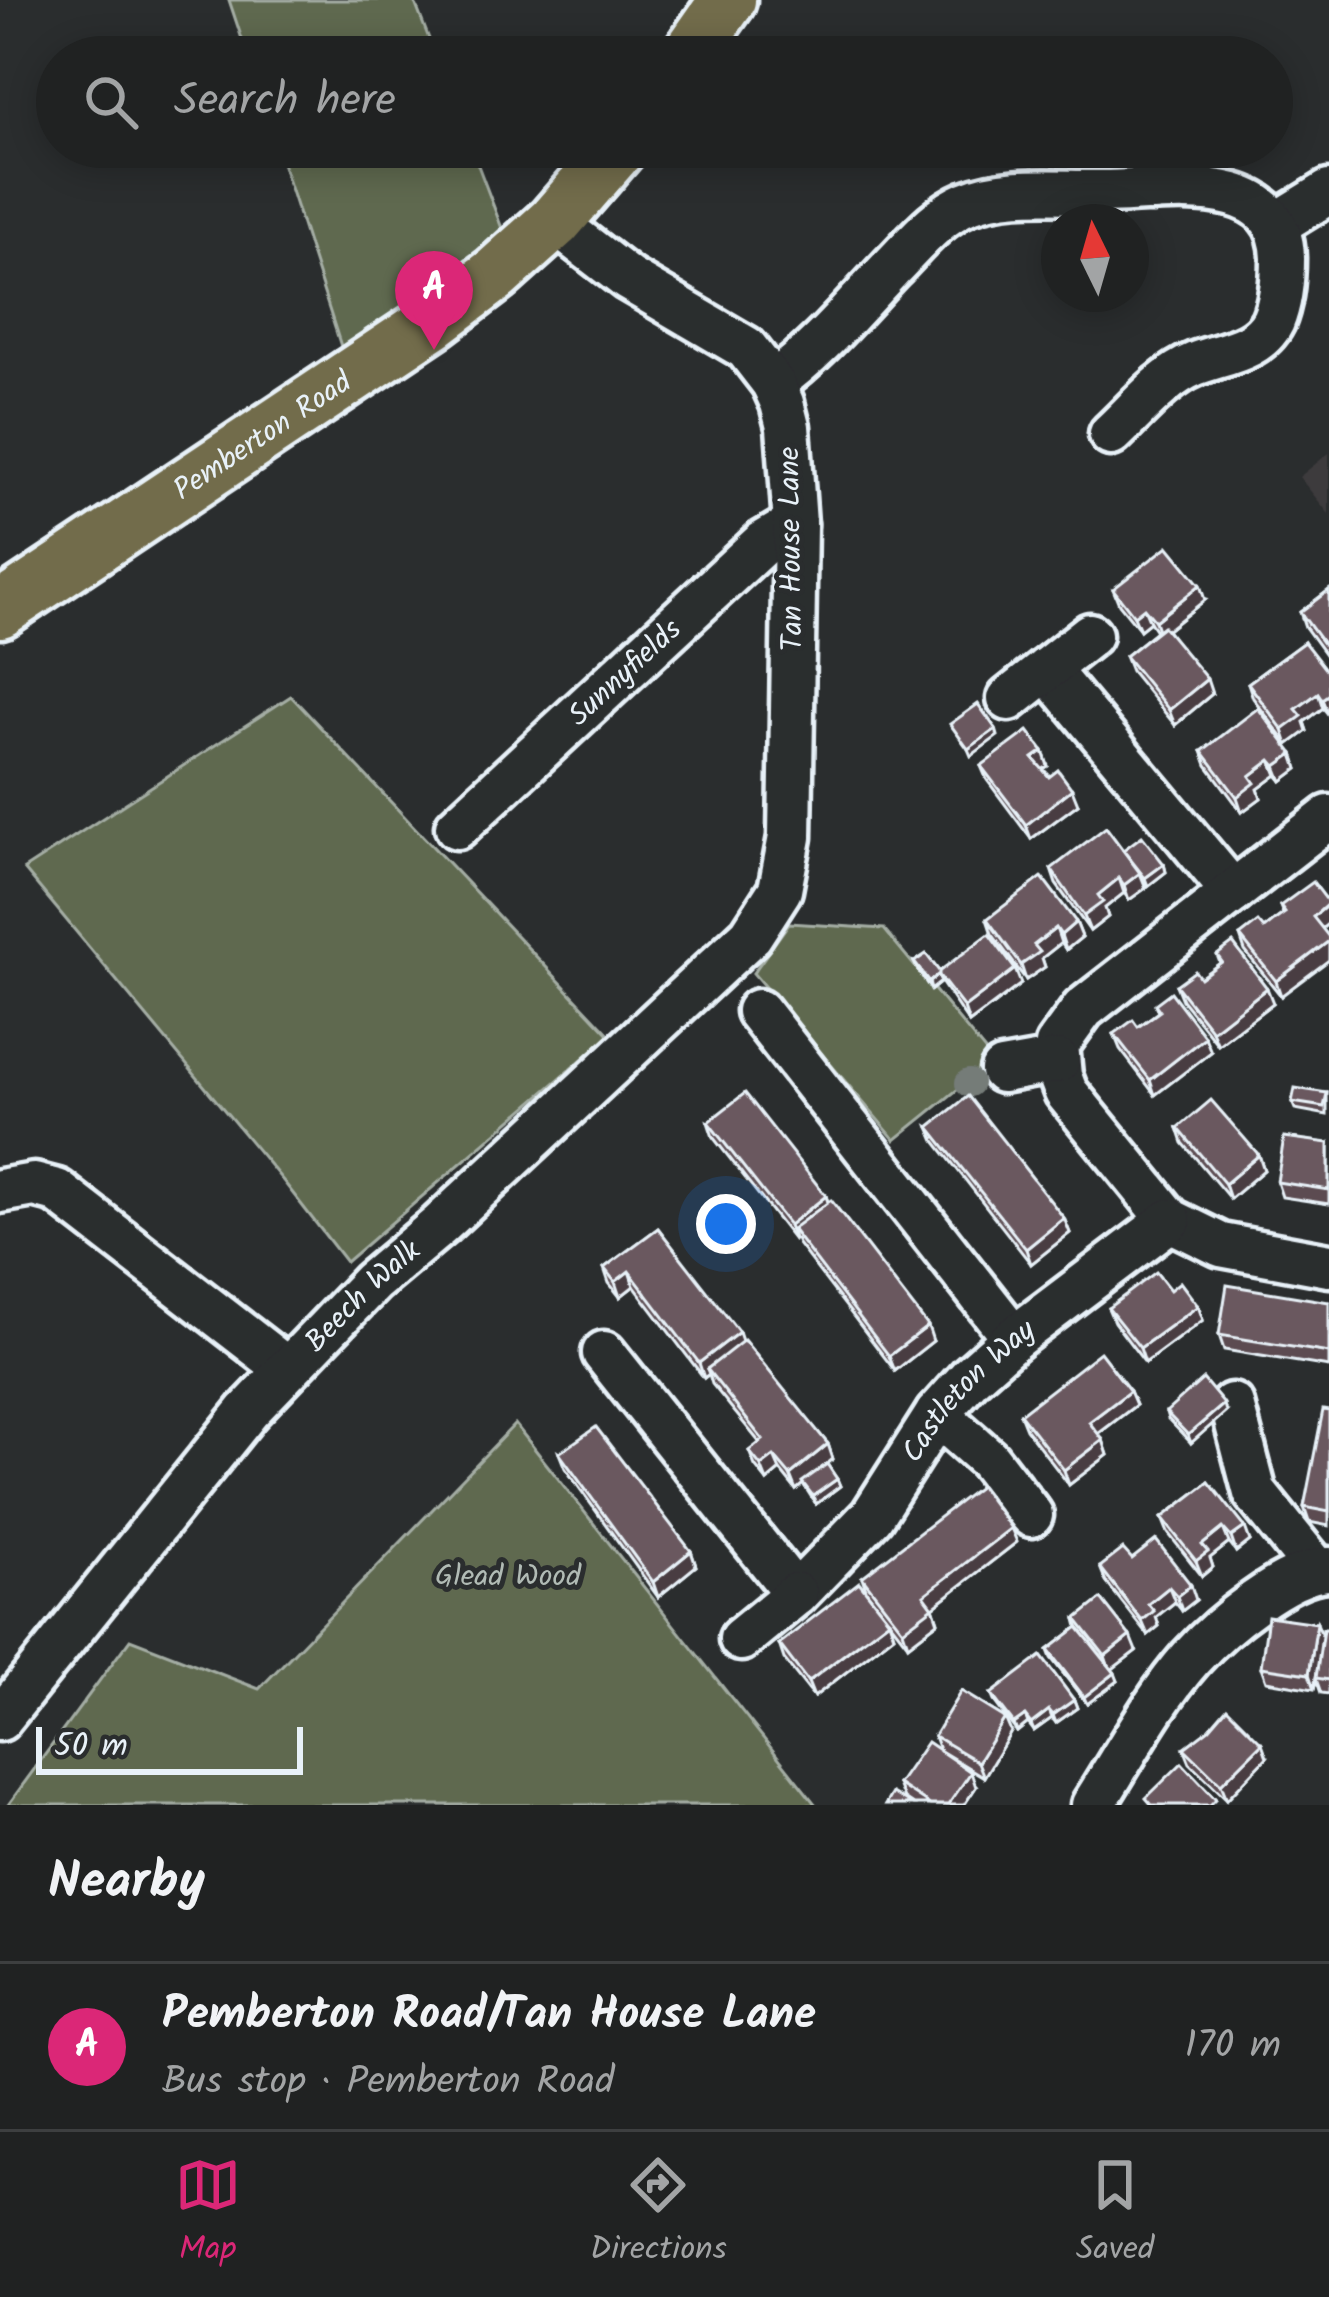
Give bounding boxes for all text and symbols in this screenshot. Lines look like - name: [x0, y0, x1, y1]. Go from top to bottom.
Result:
- search box: [36, 36, 1293, 168]
- text: Search here: [174, 66, 396, 138]
- icon: search: [78, 69, 144, 135]
- north arrow: [1041, 204, 1149, 312]
- pin: A: [395, 251, 473, 350]
- street label: Pemberton Road: [164, 359, 363, 514]
- street label: Tan House Lane: [766, 446, 818, 652]
- street label: Sunnyfields: [558, 608, 694, 739]
- your location: [696, 1194, 756, 1254]
- street label: Beech Walk: [294, 1228, 433, 1365]
- street label: Castleton Way: [890, 1307, 1047, 1473]
- park label: Glead Wood: [435, 1553, 582, 1601]
- scale bar: [36, 1721, 303, 1774]
- text: 50 m: [54, 1721, 128, 1774]
- text: Nearby: [48, 1843, 205, 1924]
- text: Pemberton Road/Tan House Lane: [162, 1980, 816, 2052]
- text: A: [75, 2016, 99, 2078]
- text: 170 m: [1185, 2016, 1281, 2078]
- text: Bus stop · Pemberton Road: [162, 2052, 614, 2114]
- tab: Map: [175, 2152, 241, 2277]
- tab: Directions: [590, 2152, 727, 2277]
- tab: Saved: [1076, 2152, 1154, 2277]

